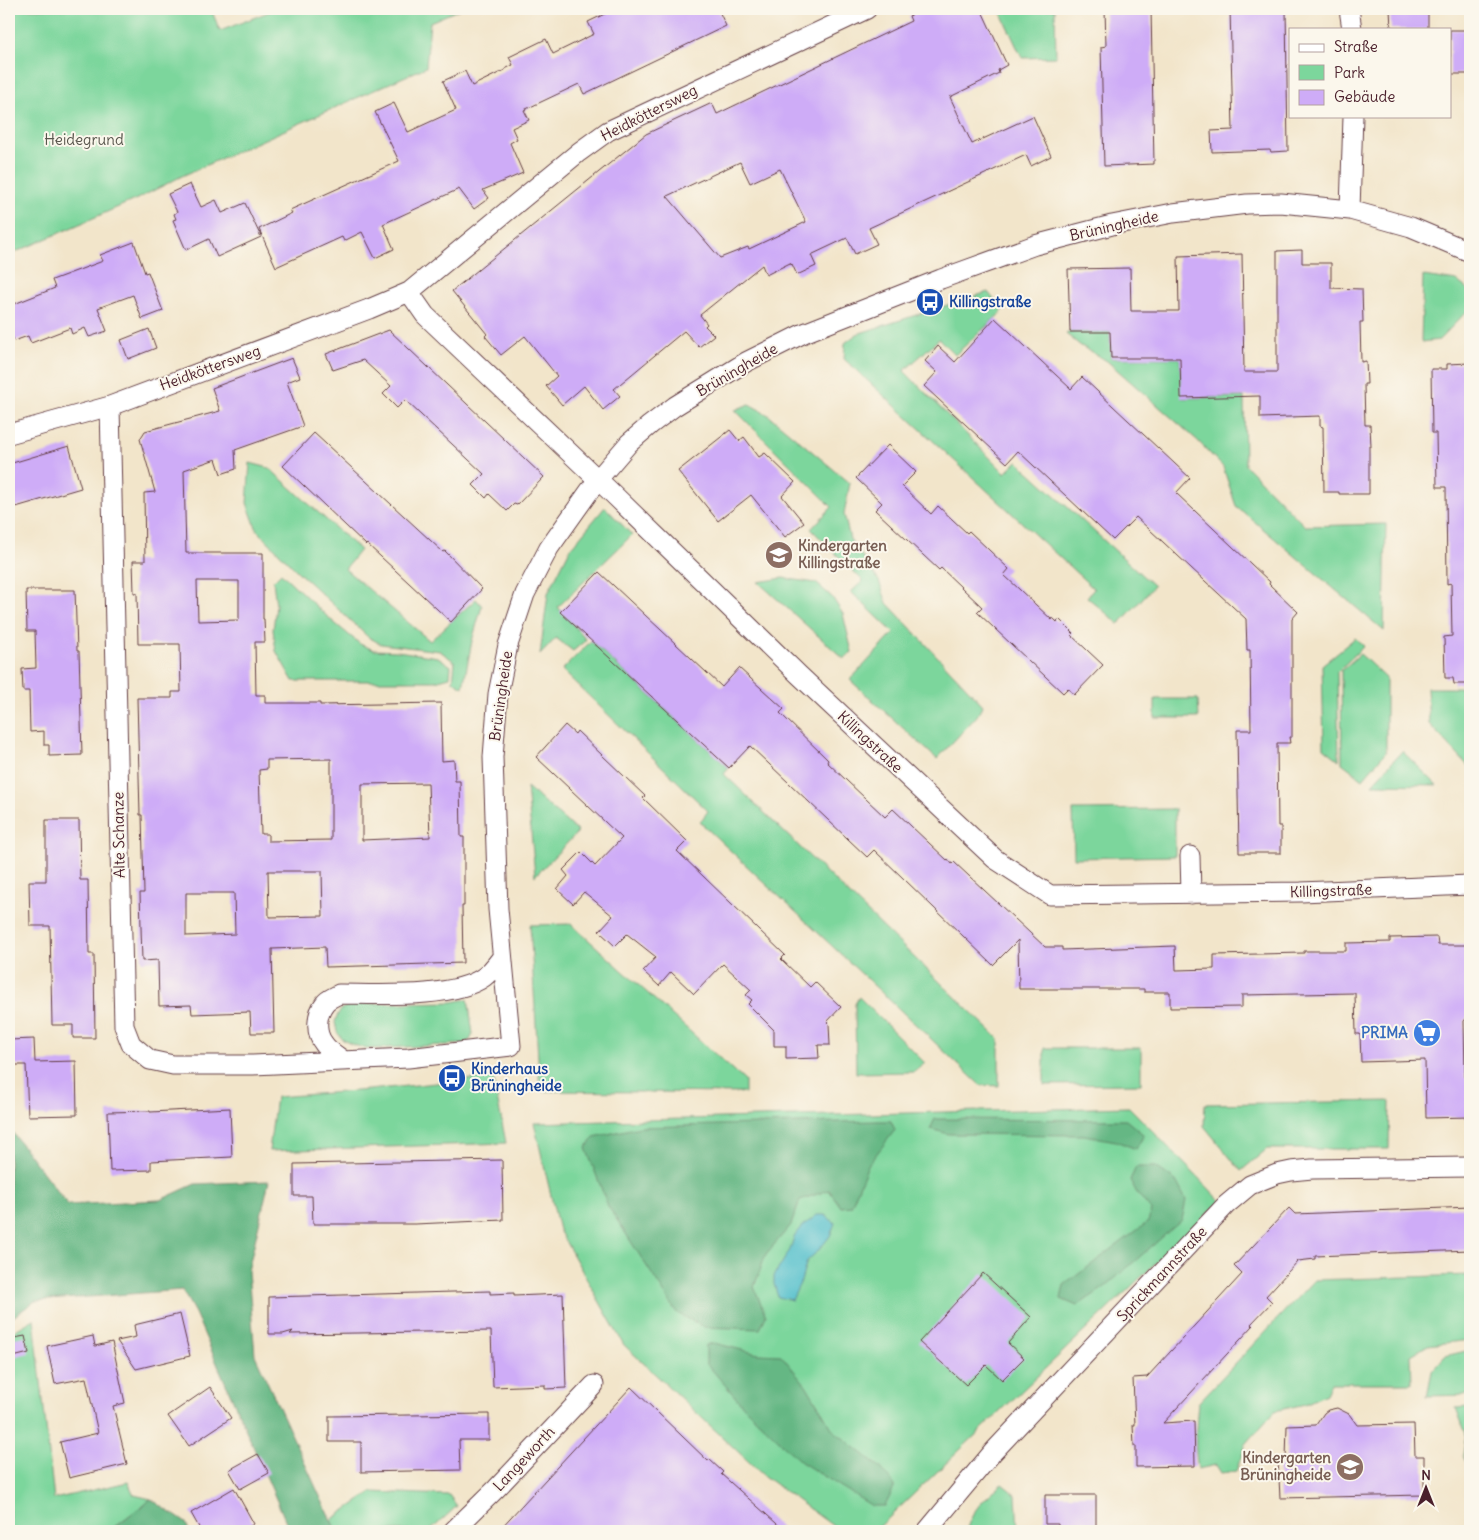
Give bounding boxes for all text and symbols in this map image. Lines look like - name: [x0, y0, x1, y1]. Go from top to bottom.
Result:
- legend: [1289, 28, 1452, 118]
- text: Straße: [1334, 37, 1378, 56]
- text: Park: [1334, 63, 1365, 82]
- street label: Heidköttersweg: [597, 80, 700, 145]
- text: Gebäude: [1334, 87, 1395, 106]
- park label: Heidegrund: [44, 130, 124, 149]
- street label: Brüningheide: [1068, 206, 1160, 245]
- bus stop icon: Killingstraße: [915, 287, 945, 317]
- place label: Killingstraße: [949, 292, 1031, 312]
- street label: Brüningheide: [693, 339, 781, 400]
- street label: Heidköttersweg: [157, 340, 263, 395]
- place label: Kindergarten Killingstraße: [798, 536, 887, 573]
- school or university icon: Kindergarten Killingstraße: [764, 540, 794, 570]
- street label: Brüningheide: [485, 650, 516, 742]
- street label: Killingstraße: [834, 707, 907, 777]
- street label: Alte Schanze: [108, 792, 129, 878]
- street label: Killingstraße: [1289, 880, 1372, 901]
- supermarket icon: PRIMA: [1412, 1018, 1442, 1048]
- place label: PRIMA: [1361, 1023, 1408, 1042]
- place label: Kinderhaus Brüningheide: [471, 1059, 562, 1096]
- bus stop icon: Kinderhaus Brüningheide: [437, 1063, 467, 1093]
- street label: Sprickmannstraße: [1113, 1222, 1211, 1325]
- street label: Langeworth: [489, 1422, 559, 1495]
- place label: Kindergarten Brüningheide: [1240, 1448, 1331, 1485]
- school or university icon: Kindergarten Brüningheide: [1335, 1452, 1365, 1482]
- north arrow: [1402, 1462, 1452, 1512]
- text: N: [1421, 1466, 1431, 1484]

